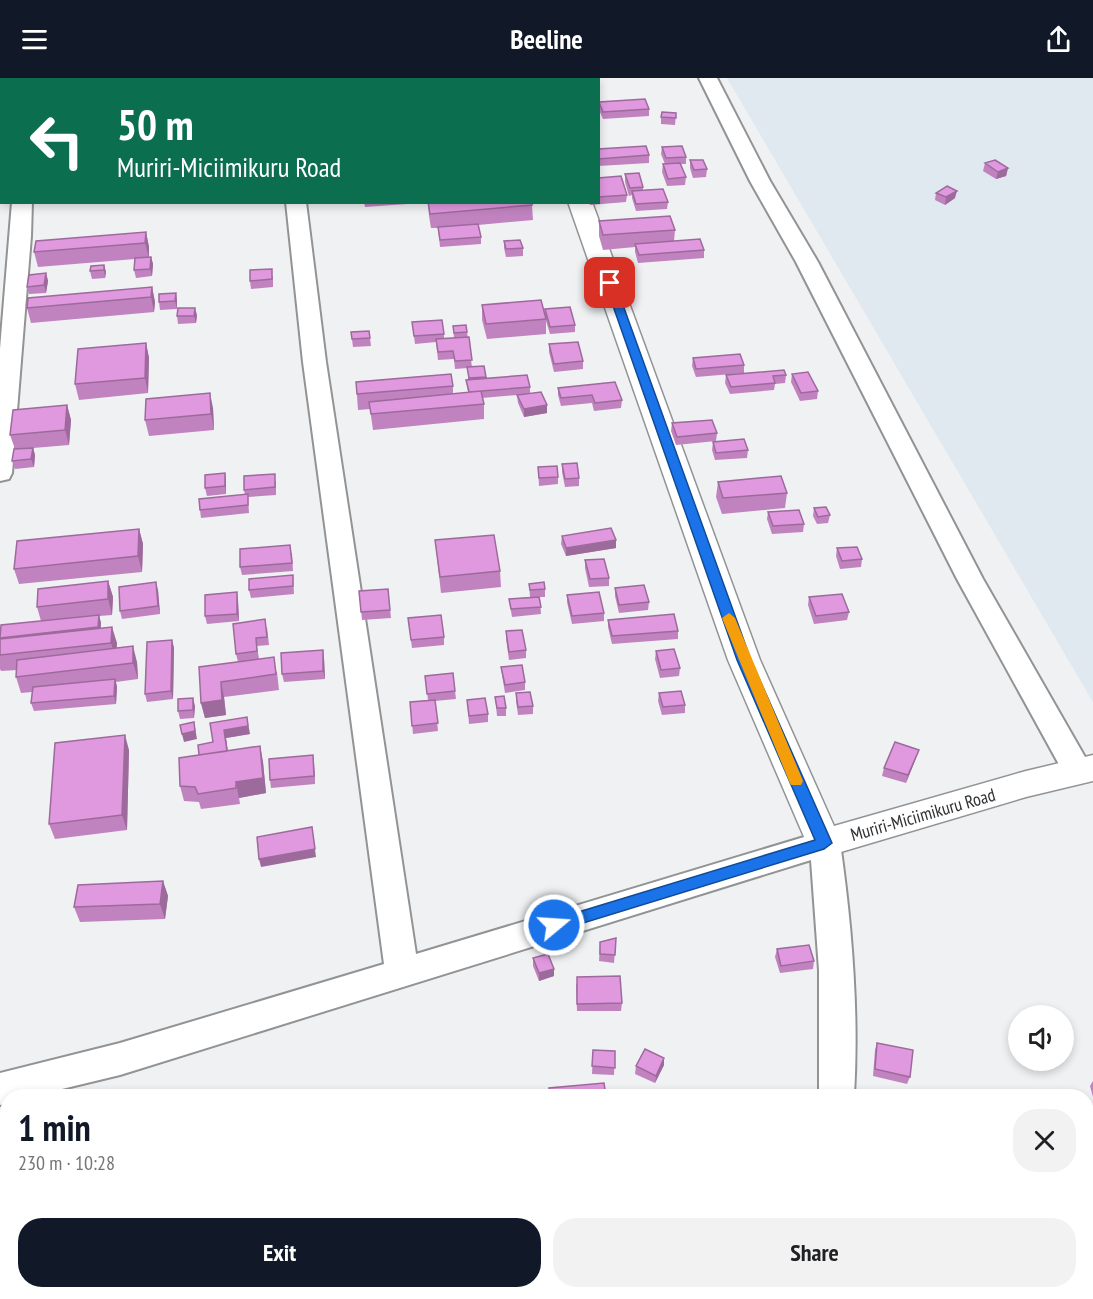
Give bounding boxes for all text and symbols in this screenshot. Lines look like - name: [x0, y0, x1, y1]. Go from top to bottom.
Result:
- text: Beeline: [510, 22, 583, 56]
- icon: menu: [18, 23, 51, 56]
- icon: share: [1042, 23, 1075, 56]
- text: 50 m: [117, 97, 194, 152]
- icon: left: [18, 102, 96, 180]
- text: Muriri-Miciimikuru Road: [117, 150, 341, 184]
- pin: [584, 257, 635, 308]
- icon: arrive: [593, 266, 626, 299]
- street label: Muriri-Miciimikuru Road: [848, 783, 998, 846]
- position arrow: [522, 893, 586, 957]
- map controls: [1008, 1005, 1074, 1071]
- button: sound: [1008, 1005, 1074, 1071]
- text: 1 min: [18, 1104, 91, 1151]
- button: close: [1013, 1109, 1076, 1172]
- text: 230 m · 10:28: [18, 1150, 115, 1176]
- button: Exit: [18, 1218, 541, 1287]
- button: Share: [553, 1218, 1076, 1287]

